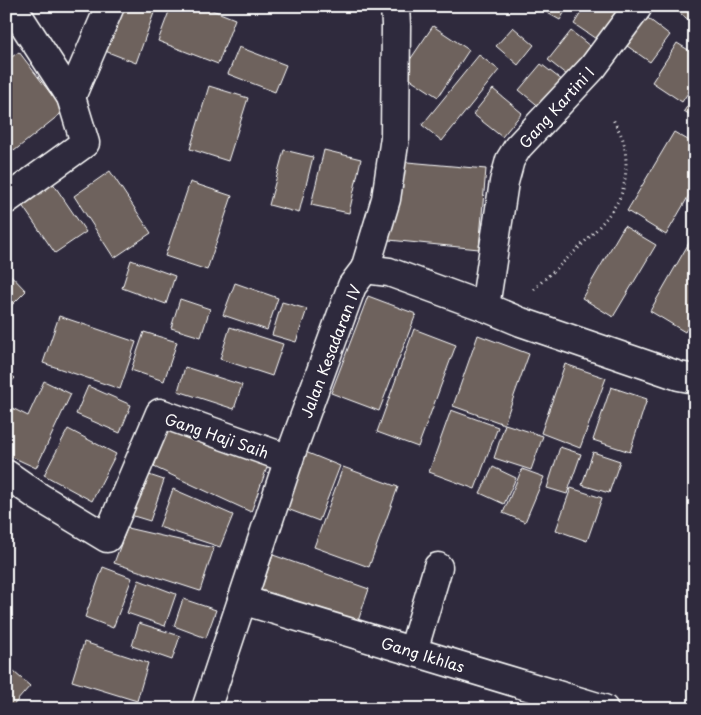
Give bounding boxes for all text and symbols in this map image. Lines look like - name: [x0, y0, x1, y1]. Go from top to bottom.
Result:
- street label: Gang Kartini I: [513, 61, 599, 153]
- street label: Jalan Kesadaran IV: [294, 281, 366, 421]
- street label: Gang Haji Saih: [162, 406, 272, 464]
- street label: Gang Ikhlas: [378, 630, 468, 678]

